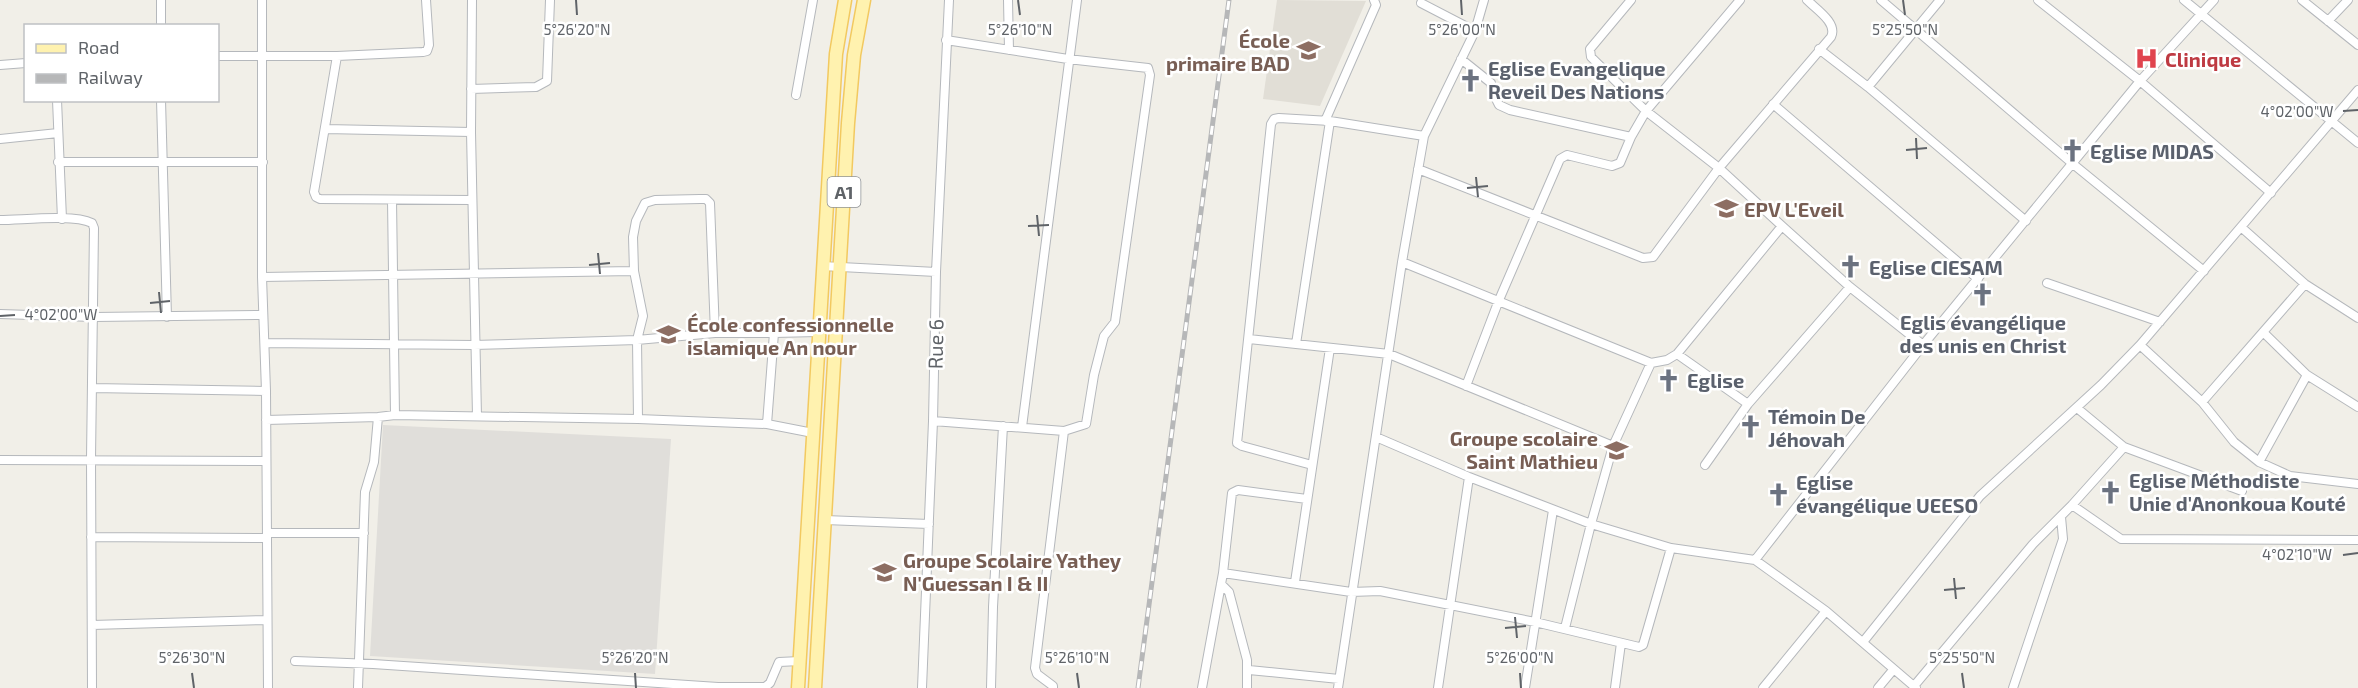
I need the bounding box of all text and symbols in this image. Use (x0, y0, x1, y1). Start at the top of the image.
text: 5°26'20"N (544, 20, 610, 38)
text: 5°26'10"N (988, 20, 1052, 38)
text: 5°26'00"N (1428, 20, 1496, 38)
text: 5°25'50"N (1872, 20, 1938, 38)
legend (24, 24, 219, 102)
place label: École primaire BAD (1166, 28, 1290, 75)
text: Road (78, 36, 119, 58)
school or university icon: École primaire BAD (1295, 38, 1321, 64)
hospital icon: Clinique (2134, 46, 2160, 72)
place label: Clinique (2165, 47, 2241, 71)
place label: Eglise Evangelique Reveil Des Nations (1488, 56, 1666, 103)
text: Railway (78, 66, 143, 88)
church icon: Eglise Evangelique Reveil Des Nations (1457, 67, 1483, 93)
text: 4°02'00"W (2261, 102, 2333, 120)
church icon: Eglise MIDAS (2059, 138, 2085, 164)
place label: Eglise MIDAS (2090, 139, 2214, 163)
road number: A1 (828, 177, 860, 207)
school or university icon: EPV L'Eveil (1713, 196, 1739, 222)
place label: EPV L'Eveil (1744, 197, 1844, 221)
church icon: Eglise CIESAM (1838, 254, 1864, 280)
place label: Eglise CIESAM (1869, 255, 2003, 279)
church icon: Eglis évangélique des unis en Christ (1970, 282, 1996, 308)
text: 4°02'00"W (25, 305, 97, 323)
place label: Eglis évangélique des unis en Christ (1900, 310, 2066, 357)
place label: École confessionnelle islamique An nour (687, 312, 894, 359)
street label: Rue 6 (923, 319, 947, 369)
school or university icon: École confessionnelle islamique An nour (656, 322, 682, 348)
church icon: Eglise (1656, 367, 1682, 393)
place label: Eglise (1687, 368, 1744, 392)
place label: Témoin De Jéhovah (1768, 404, 1866, 451)
church icon: Témoin De Jéhovah (1737, 414, 1763, 440)
place label: Groupe scolaire Saint Mathieu (1450, 426, 1598, 473)
school or university icon: Groupe scolaire Saint Mathieu (1603, 437, 1629, 463)
place label: Eglise Méthodiste Unie d'Anonkoua Kouté (2129, 468, 2346, 515)
place label: Eglise évangélique UEESO (1796, 470, 1978, 517)
church icon: Eglise Méthodiste Unie d'Anonkoua Kouté (2098, 479, 2124, 505)
church icon: Eglise évangélique UEESO (1765, 481, 1791, 507)
text: 4°02'10"W (2262, 545, 2332, 563)
place label: Groupe Scolaire Yathey N'Guessan I & II (903, 548, 1122, 595)
school or university icon: Groupe Scolaire Yathey N'Guessan I & II (872, 559, 898, 585)
text: 5°26'30"N (159, 648, 225, 666)
text: 5°26'20"N (602, 648, 668, 666)
text: 5°26'10"N (1045, 648, 1109, 666)
text: 5°26'00"N (1486, 648, 1554, 666)
text: 5°25'50"N (1929, 648, 1995, 666)

